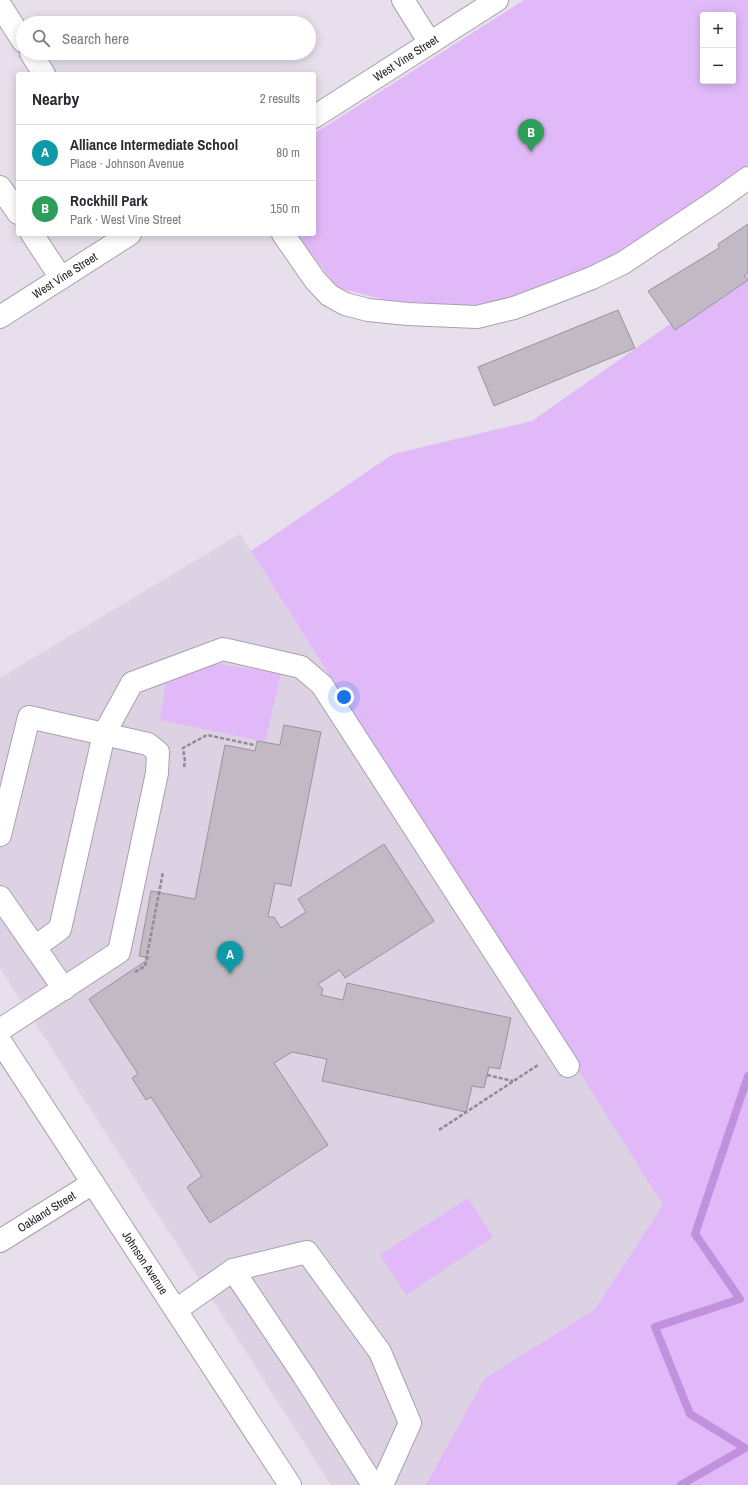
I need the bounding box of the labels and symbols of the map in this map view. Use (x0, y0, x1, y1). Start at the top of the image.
street label: West Vine Street (370, 31, 442, 85)
pin: B (518, 119, 544, 152)
street label: West Vine Street (29, 249, 101, 302)
your location (334, 687, 354, 707)
pin: A (217, 941, 243, 974)
street label: Oakland Street (15, 1188, 79, 1236)
street label: Johnson Avenue (118, 1228, 171, 1298)

